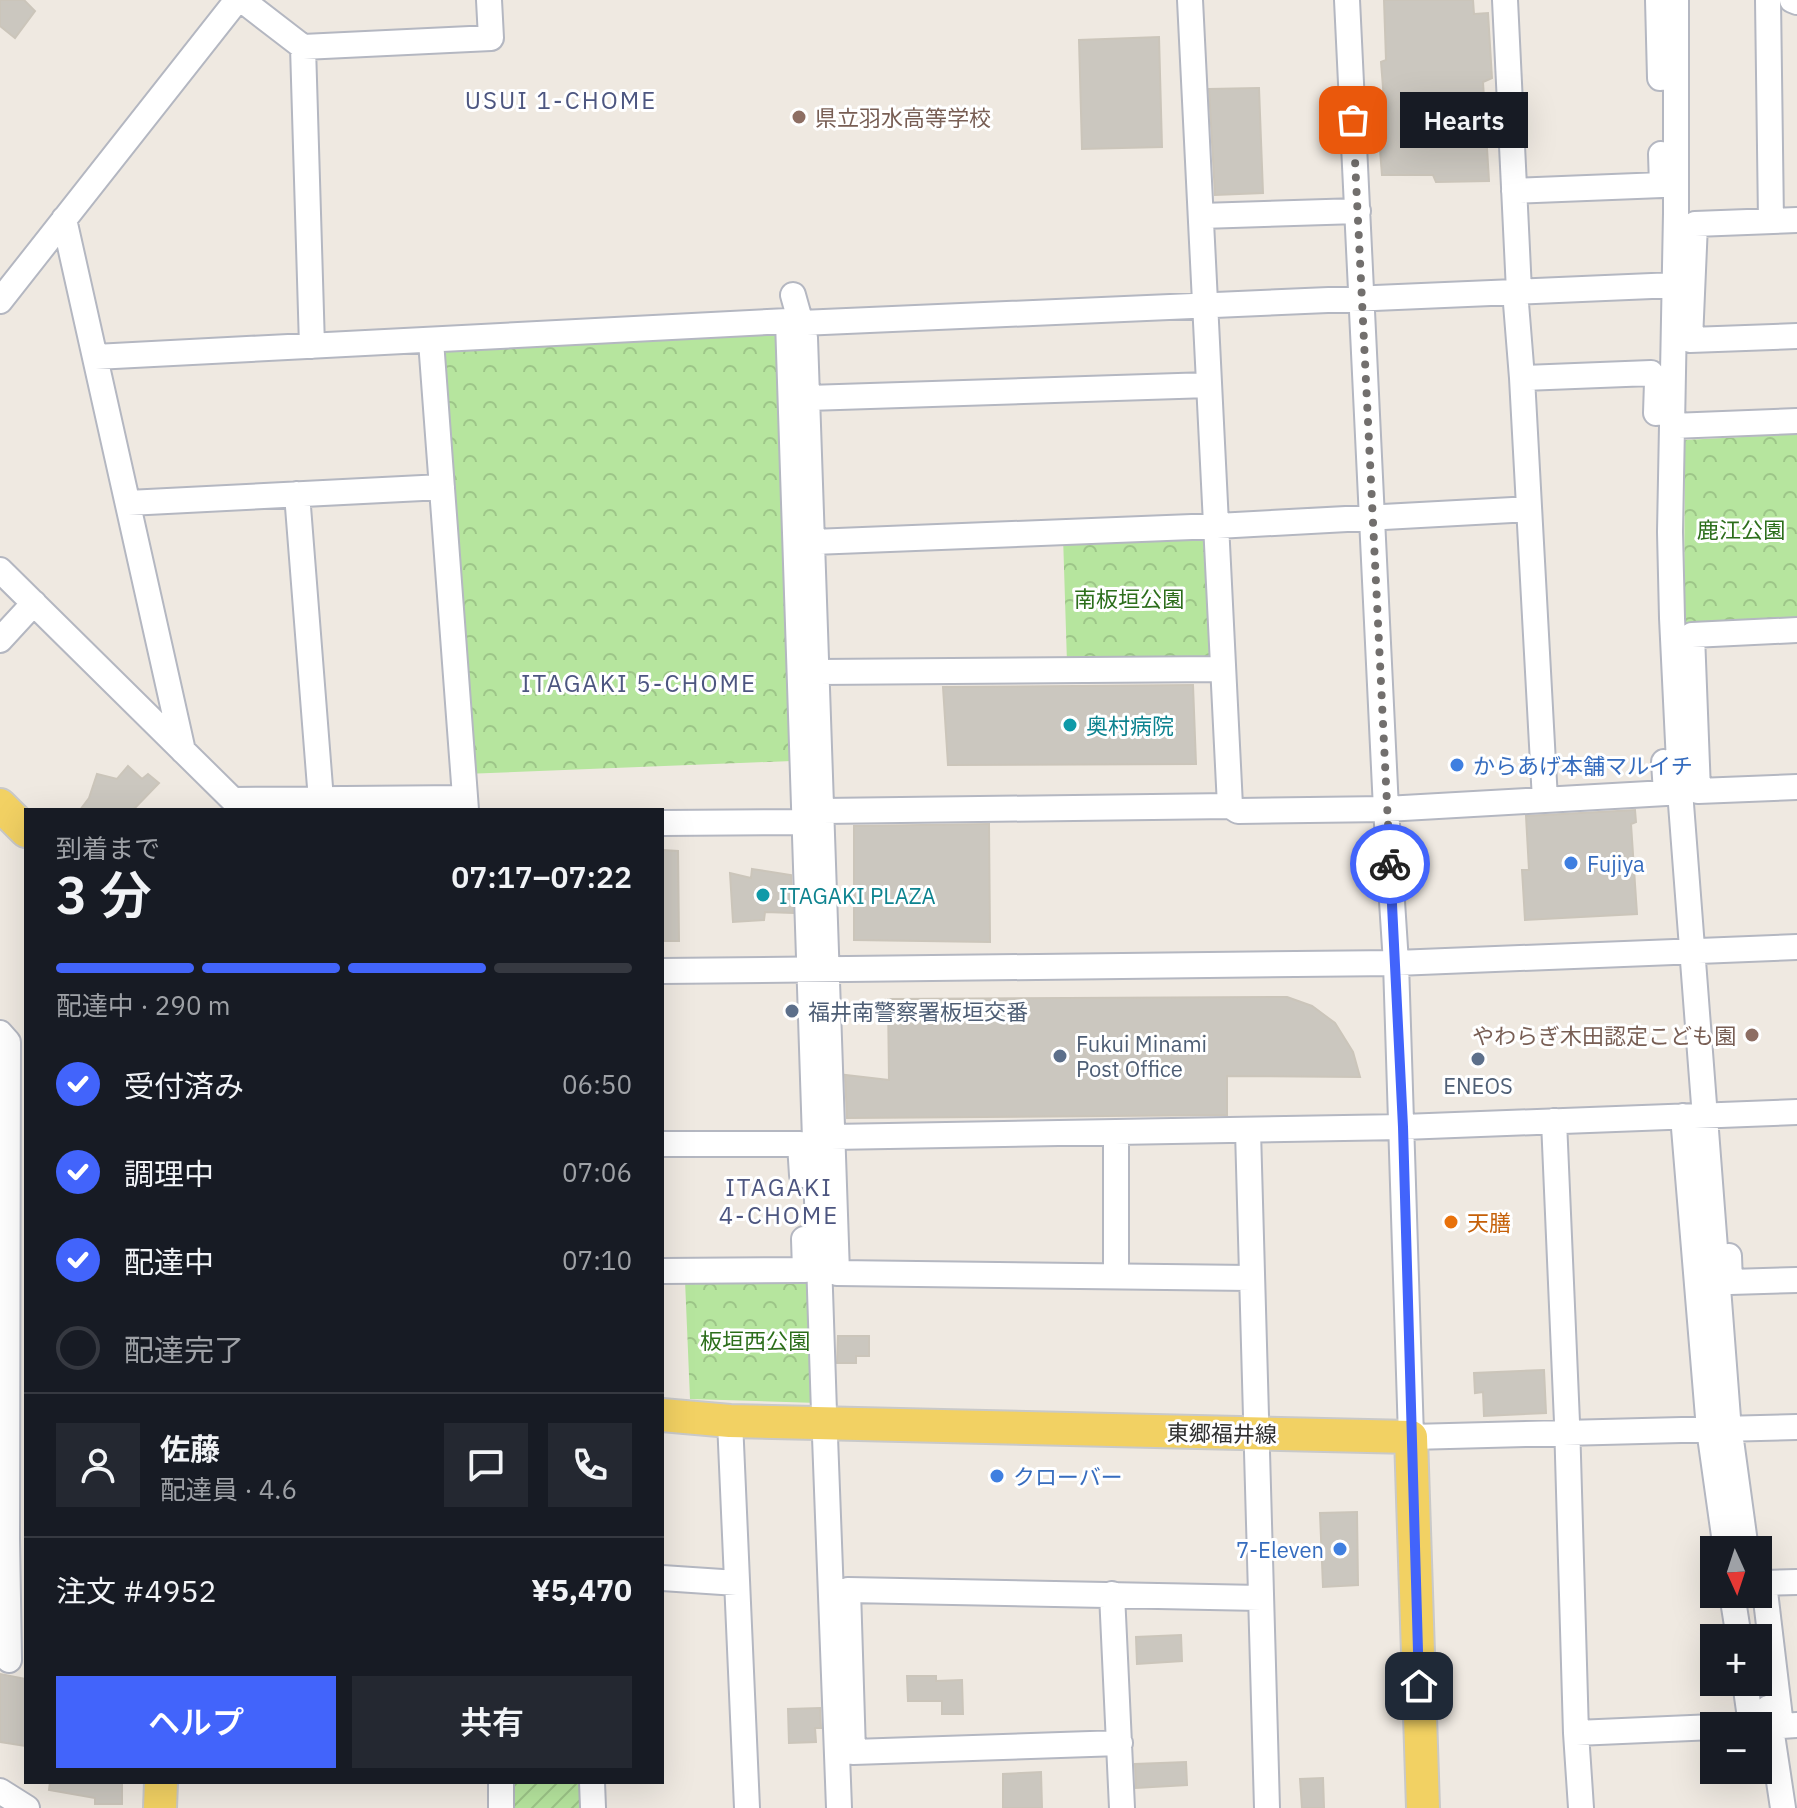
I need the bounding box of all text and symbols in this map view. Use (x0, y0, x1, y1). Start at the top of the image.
district label: USUI 1-CHOME (465, 84, 657, 116)
pin (1319, 86, 1387, 154)
callout: Hearts (1401, 92, 1529, 148)
icon: bag (1331, 98, 1375, 142)
place label: 県立羽水高等学校 (815, 103, 991, 132)
text: Hearts (1424, 103, 1504, 137)
marker: 県立羽水高等学校 (790, 108, 808, 126)
park label: 鹿江公園 (1697, 515, 1785, 544)
park label: 南板垣公園 (1074, 584, 1184, 613)
district label: ITAGAKI 5-CHOME (521, 667, 757, 699)
place label: 奥村病院 (1086, 711, 1174, 740)
marker: 奥村病院 (1061, 716, 1079, 734)
place label: からあげ本舗マルイチ (1473, 751, 1693, 780)
marker: からあげ本舗マルイチ (1448, 756, 1466, 774)
courier (1350, 824, 1430, 904)
text: 到着まで (56, 831, 160, 865)
icon: bike (1368, 842, 1412, 886)
place label: Fujiya (1587, 849, 1645, 878)
marker: Fujiya (1562, 854, 1580, 872)
text: 07:17–07:22 (451, 857, 632, 896)
text: 3 分 (56, 861, 151, 928)
place label: ITAGAKI PLAZA (779, 881, 936, 910)
marker: ITAGAKI PLAZA (754, 886, 772, 904)
text: 配達中 · 290 m (56, 988, 230, 1022)
place label: 福井南警察署板垣交番 (808, 997, 1028, 1026)
marker: 福井南警察署板垣交番 (783, 1002, 801, 1020)
place label: やわらぎ木田認定こども園 (1472, 1021, 1736, 1050)
marker: やわらぎ木田認定こども園 (1743, 1026, 1761, 1044)
place label: Fukui Minami Post Office (1076, 1029, 1207, 1083)
marker: Fukui Minami Post Office (1051, 1047, 1069, 1065)
marker: ENEOS (1469, 1050, 1487, 1068)
icon: check (56, 1062, 100, 1106)
text: 受付済み (124, 1066, 244, 1105)
text: 06:50 (562, 1067, 632, 1101)
place label: ENEOS (1443, 1071, 1513, 1100)
icon: check (56, 1150, 100, 1194)
text: 調理中 (124, 1154, 214, 1193)
text: 07:06 (562, 1155, 632, 1189)
district label: ITAGAKI 4-CHOME (719, 1171, 839, 1231)
place label: 天膳 (1467, 1208, 1511, 1237)
marker: 天膳 (1442, 1213, 1460, 1231)
icon: check (56, 1238, 100, 1282)
text: 配達中 (124, 1242, 214, 1281)
text: 07:10 (562, 1243, 632, 1277)
park label: 板垣西公園 (700, 1326, 810, 1355)
text: 配達完了 (124, 1330, 244, 1369)
street label: 東郷福井線 (1167, 1418, 1277, 1448)
button: person (56, 1423, 140, 1507)
button: chat (444, 1423, 528, 1507)
button: phone (548, 1423, 632, 1507)
text: 佐藤 (160, 1429, 220, 1468)
place label: クローバー (1013, 1462, 1123, 1491)
marker: クローバー (988, 1467, 1006, 1485)
text: 配達員 · 4.6 (160, 1472, 297, 1506)
place label: 7-Eleven (1236, 1535, 1324, 1564)
north arrow (1700, 1536, 1772, 1608)
map controls (1700, 1536, 1772, 1784)
marker: 7-Eleven (1331, 1540, 1349, 1558)
text: ¥5,470 (531, 1570, 632, 1609)
text: 注文 #4952 (56, 1571, 216, 1610)
button: + (1700, 1624, 1772, 1696)
pin (1385, 1652, 1453, 1720)
icon: home (1397, 1664, 1441, 1708)
button: ヘルプ (56, 1676, 336, 1768)
button: 共有 (352, 1676, 632, 1768)
button: − (1700, 1712, 1772, 1784)

